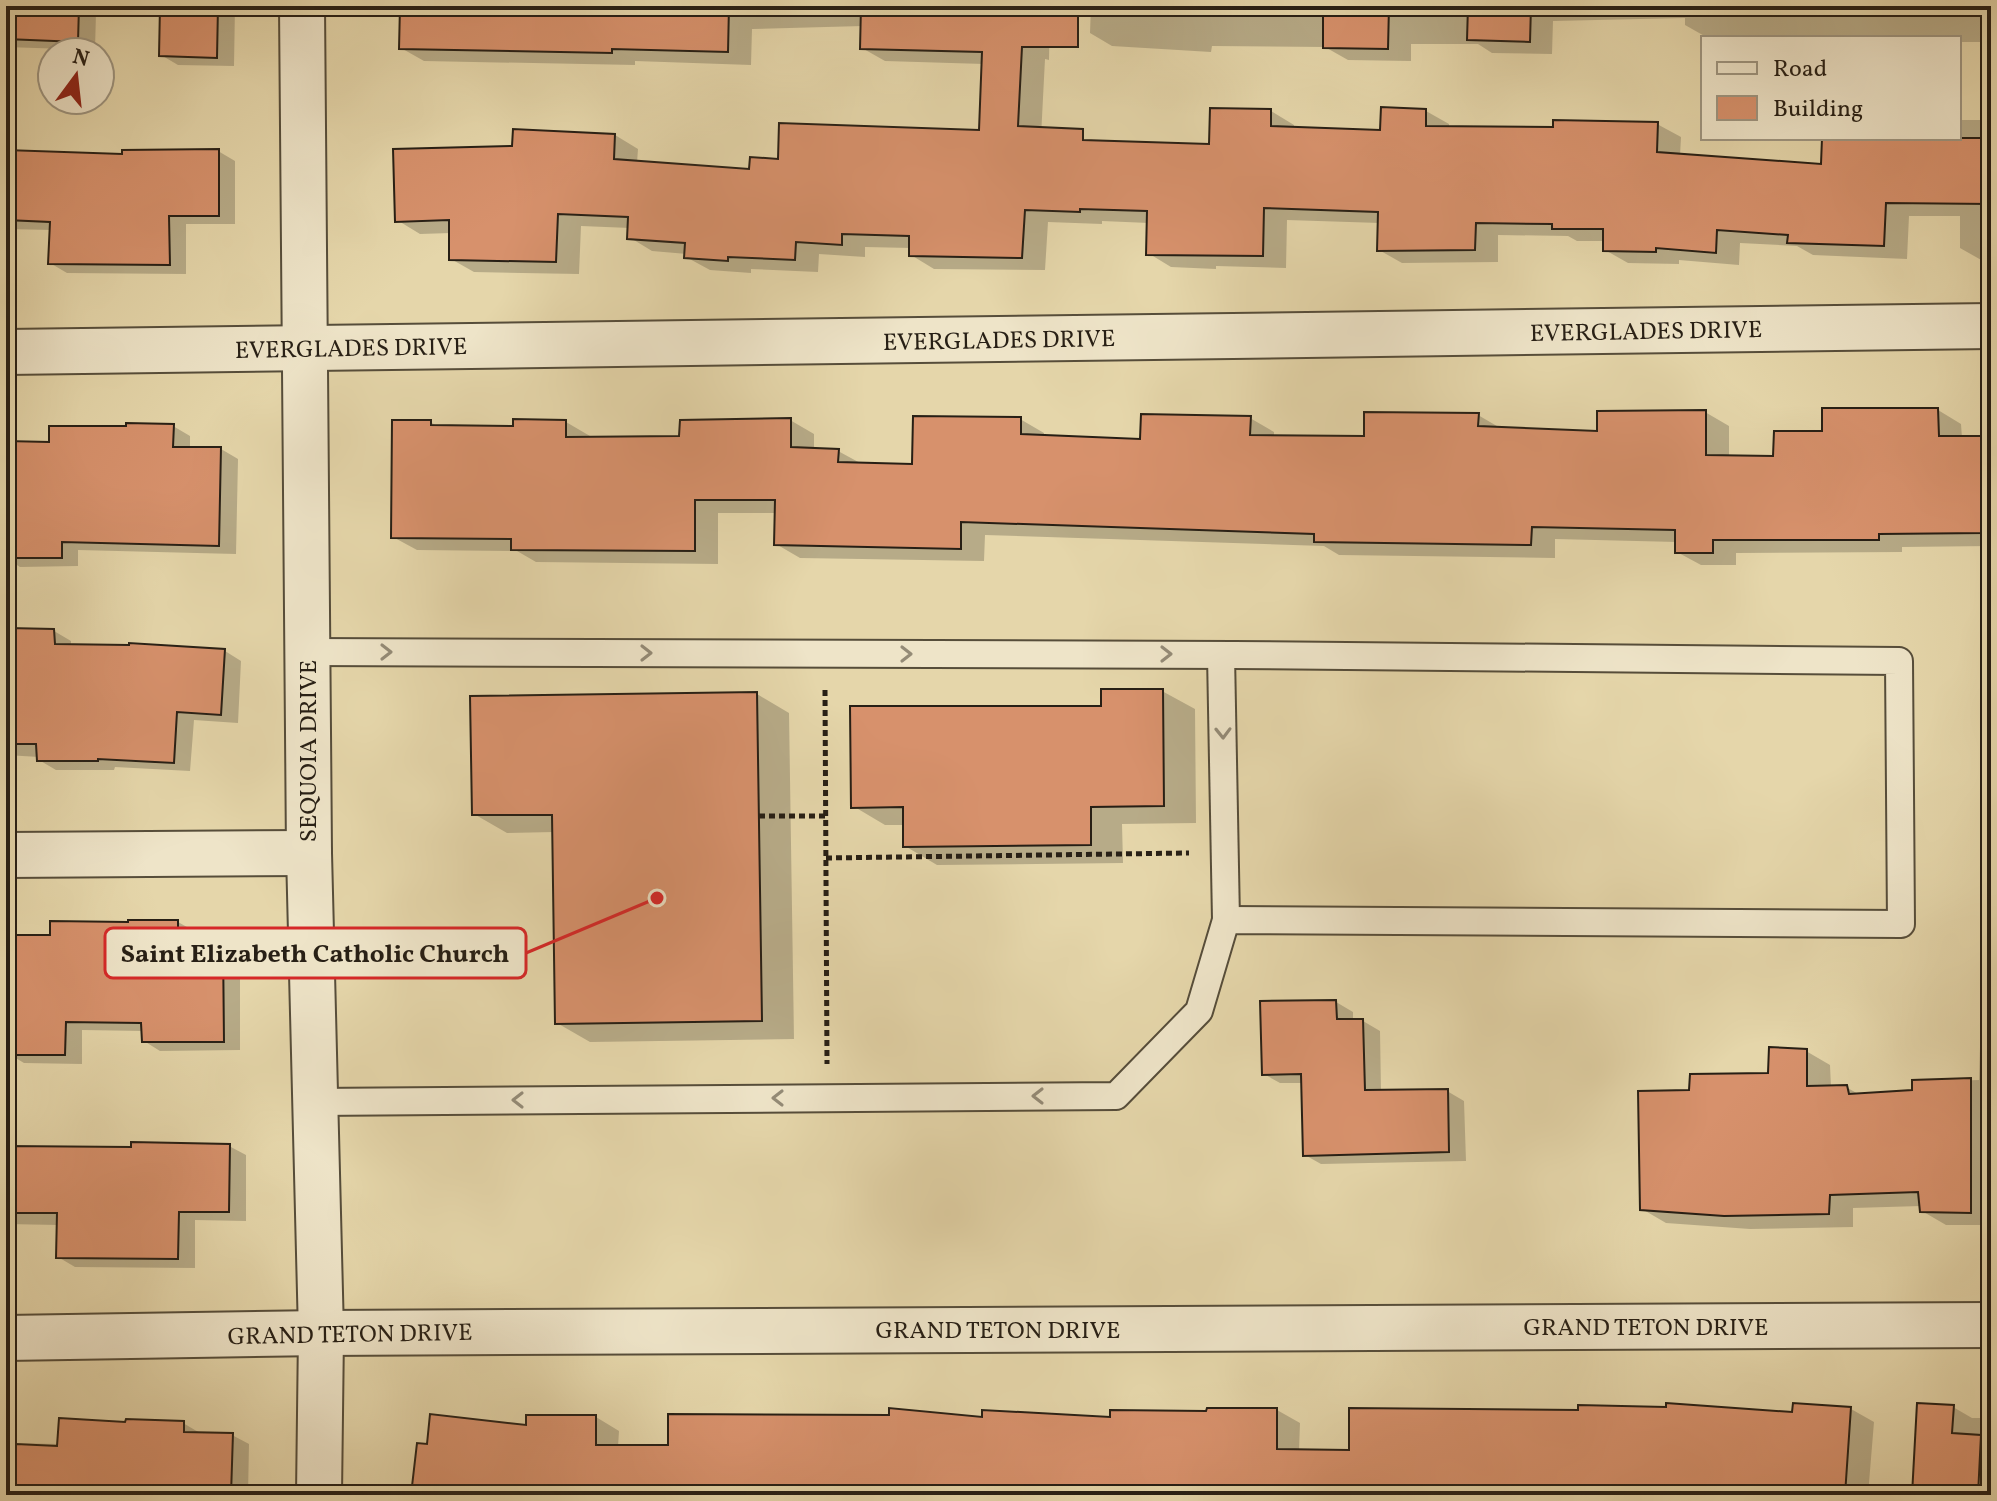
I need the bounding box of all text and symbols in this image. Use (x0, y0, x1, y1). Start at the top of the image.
north arrow (36, 36, 116, 116)
legend (1701, 36, 1961, 140)
text: N (69, 42, 92, 76)
text: Road (1773, 53, 1827, 87)
text: Building (1773, 93, 1863, 127)
street label: EVERGLADES DRIVE (1530, 314, 1763, 352)
street label: EVERGLADES DRIVE (883, 323, 1116, 361)
street label: EVERGLADES DRIVE (235, 331, 468, 369)
one-way arrow (380, 643, 393, 661)
one-way arrow (640, 644, 653, 662)
one-way arrow (900, 645, 913, 663)
one-way arrow (1160, 645, 1173, 663)
street label: SEQUOIA DRIVE (293, 660, 327, 842)
one-way arrow (1214, 727, 1231, 739)
callout: Saint Elizabeth Catholic Church (105, 928, 526, 978)
text: Saint Elizabeth Catholic Church (120, 937, 510, 973)
one-way arrow (1031, 1087, 1044, 1105)
one-way arrow (771, 1089, 784, 1107)
one-way arrow (511, 1091, 524, 1109)
street label: GRAND TETON DRIVE (1524, 1312, 1768, 1346)
street label: GRAND TETON DRIVE (876, 1315, 1120, 1349)
street label: GRAND TETON DRIVE (227, 1317, 473, 1355)

